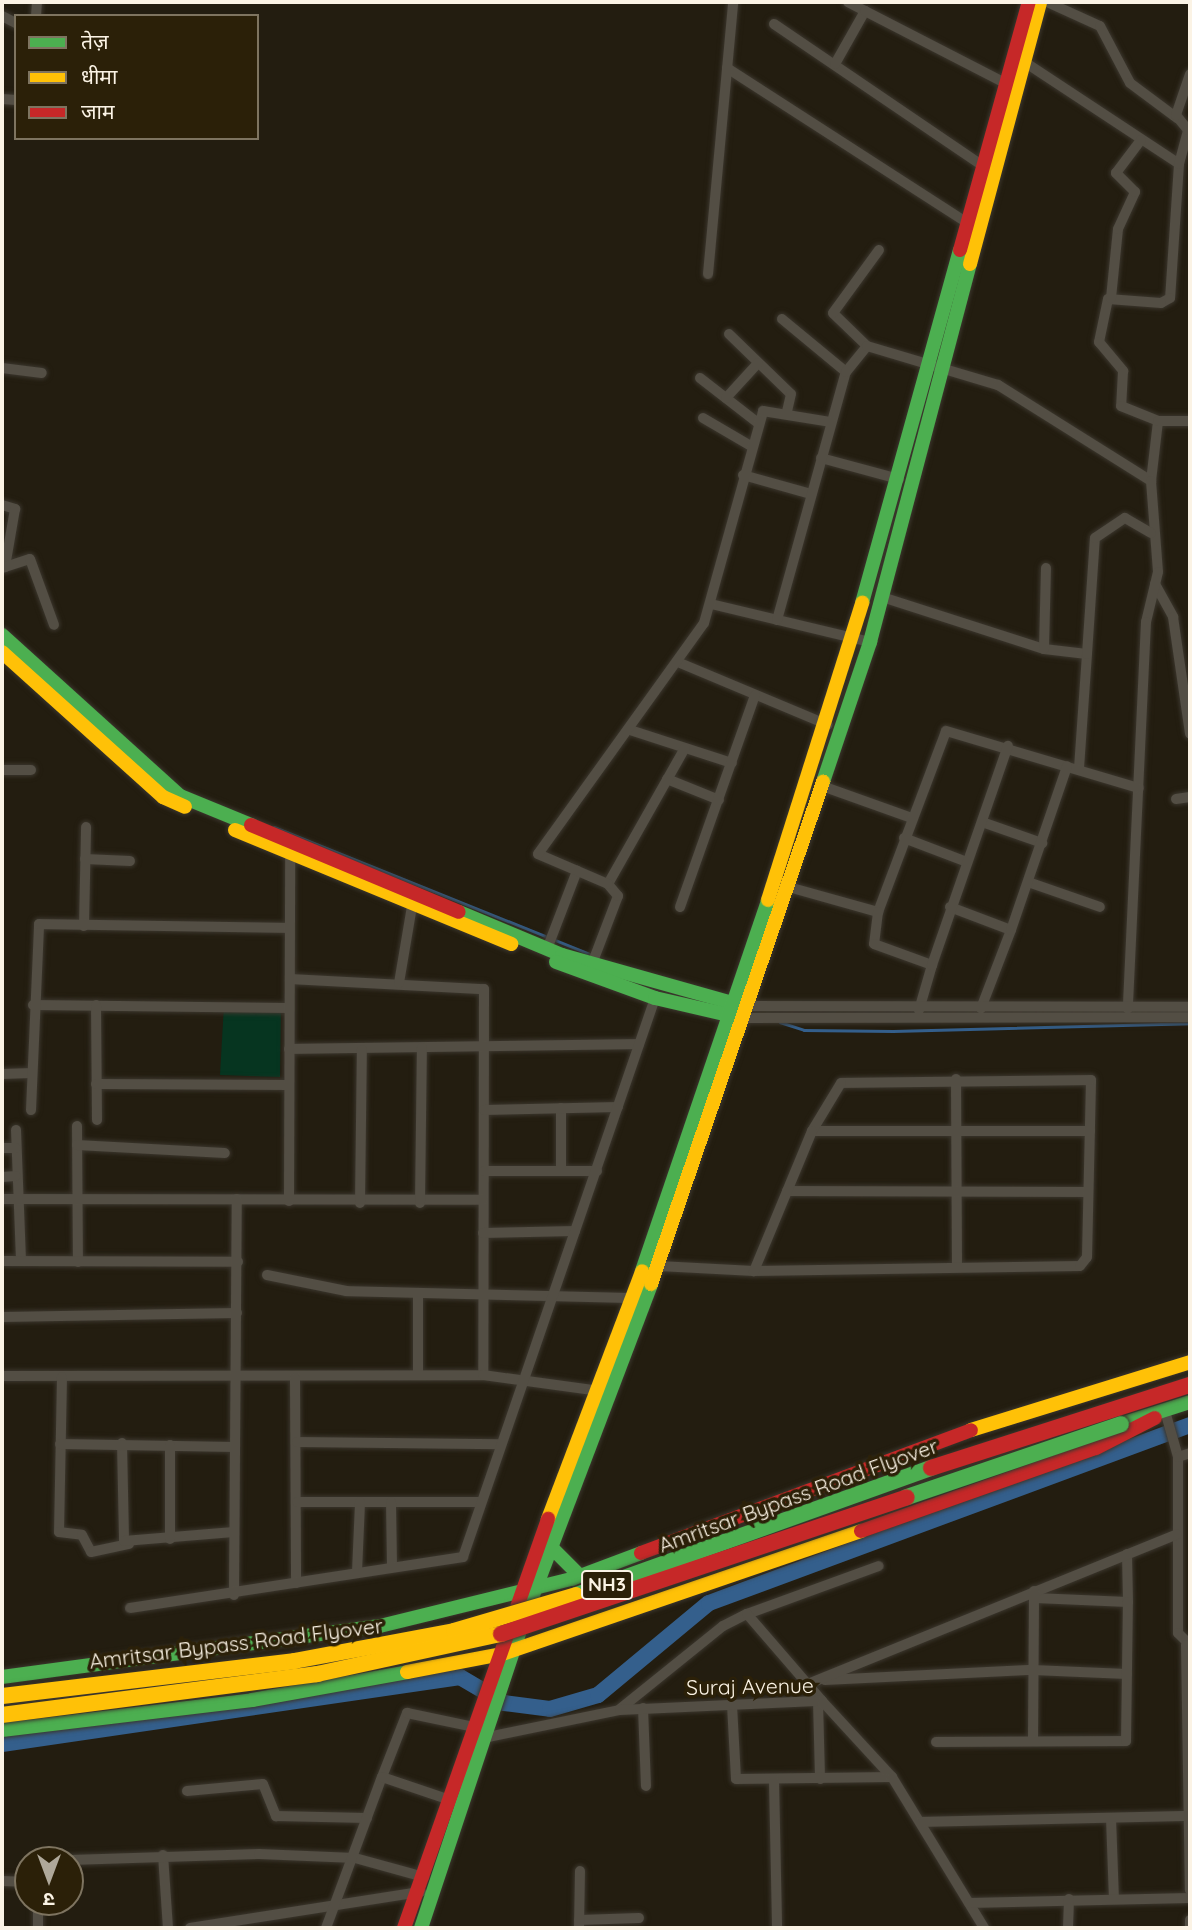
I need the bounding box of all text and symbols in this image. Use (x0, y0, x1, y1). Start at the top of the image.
legend (14, 14, 259, 140)
text: तेज़ (81, 28, 109, 54)
text: धीमा (81, 63, 117, 89)
text: जाम (81, 98, 115, 124)
street label: Amritsar Bypass Road Flyover (655, 1433, 941, 1557)
road number: NH3 (581, 1569, 633, 1600)
street label: Amritsar Bypass Road Flyover (88, 1612, 384, 1674)
street label: Suraj Avenue (686, 1672, 814, 1700)
north arrow (14, 1846, 84, 1916)
text: उ (43, 1888, 55, 1912)

